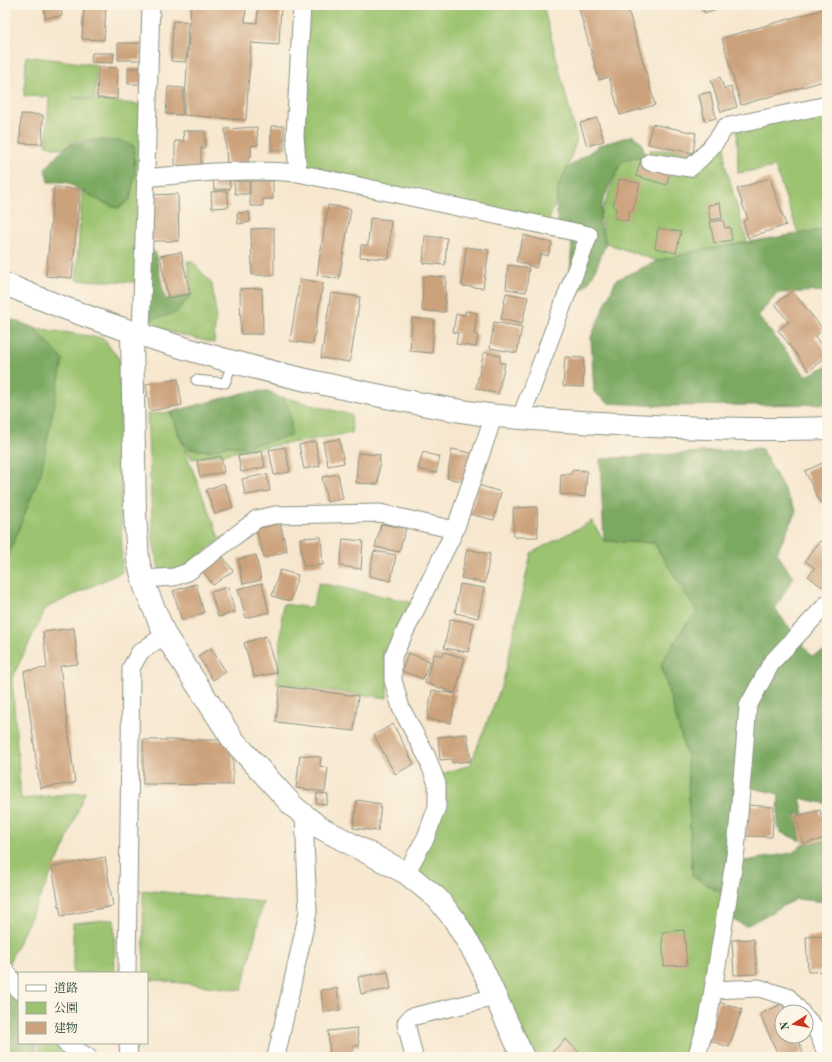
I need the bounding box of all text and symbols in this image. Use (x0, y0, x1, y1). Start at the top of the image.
legend (18, 972, 148, 1044)
text: 道路 (54, 981, 78, 995)
text: 公園 (54, 1002, 78, 1015)
north arrow (774, 1004, 814, 1044)
text: N (779, 1020, 792, 1031)
text: 建物 (54, 1021, 78, 1035)

